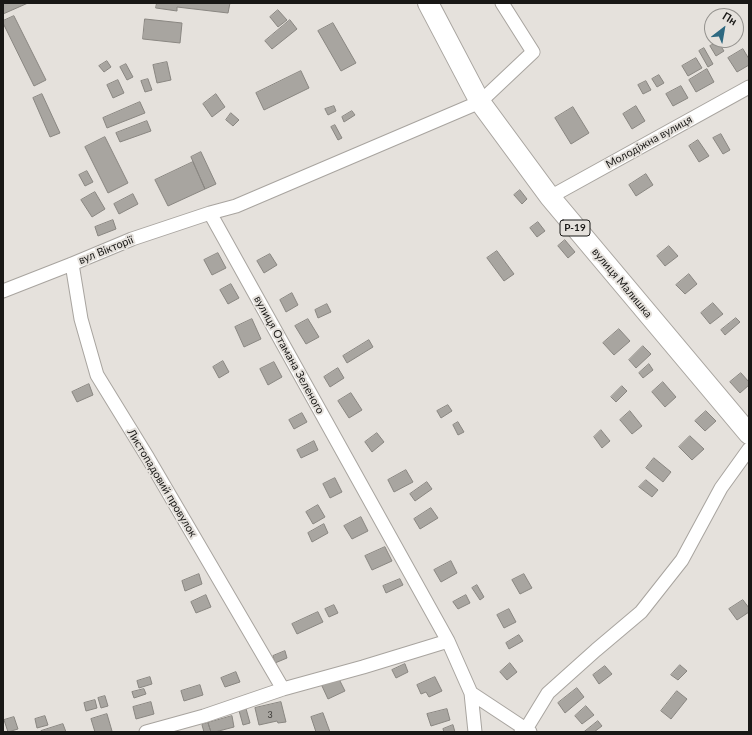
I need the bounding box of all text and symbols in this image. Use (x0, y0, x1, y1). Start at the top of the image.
north arrow (704, 8, 744, 48)
text: Пн (720, 9, 739, 27)
street label: Молодіжна вулиця (604, 113, 694, 171)
road number: Р-19 (560, 220, 590, 236)
street label: вул Вікторії (77, 233, 135, 267)
street label: вулиця Малишка (589, 246, 655, 320)
street label: вулиця Отамана Зеленого (251, 294, 327, 416)
street label: Листопадовий провулок (124, 426, 200, 540)
house number: 3 (267, 710, 273, 720)

